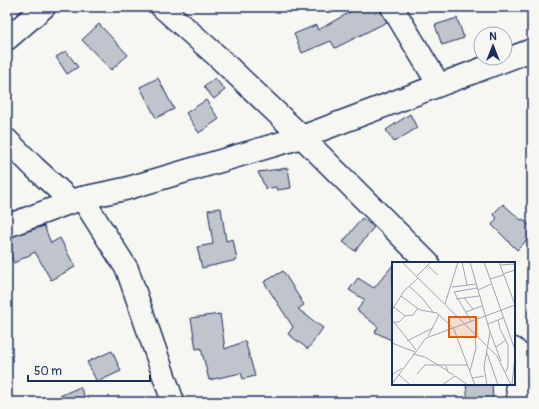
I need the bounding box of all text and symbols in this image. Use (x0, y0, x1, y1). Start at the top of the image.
north arrow (473, 26, 513, 66)
text: N (489, 30, 497, 43)
inset map (392, 262, 515, 385)
scale bar (28, 357, 150, 383)
text: 50 m (34, 364, 62, 379)

